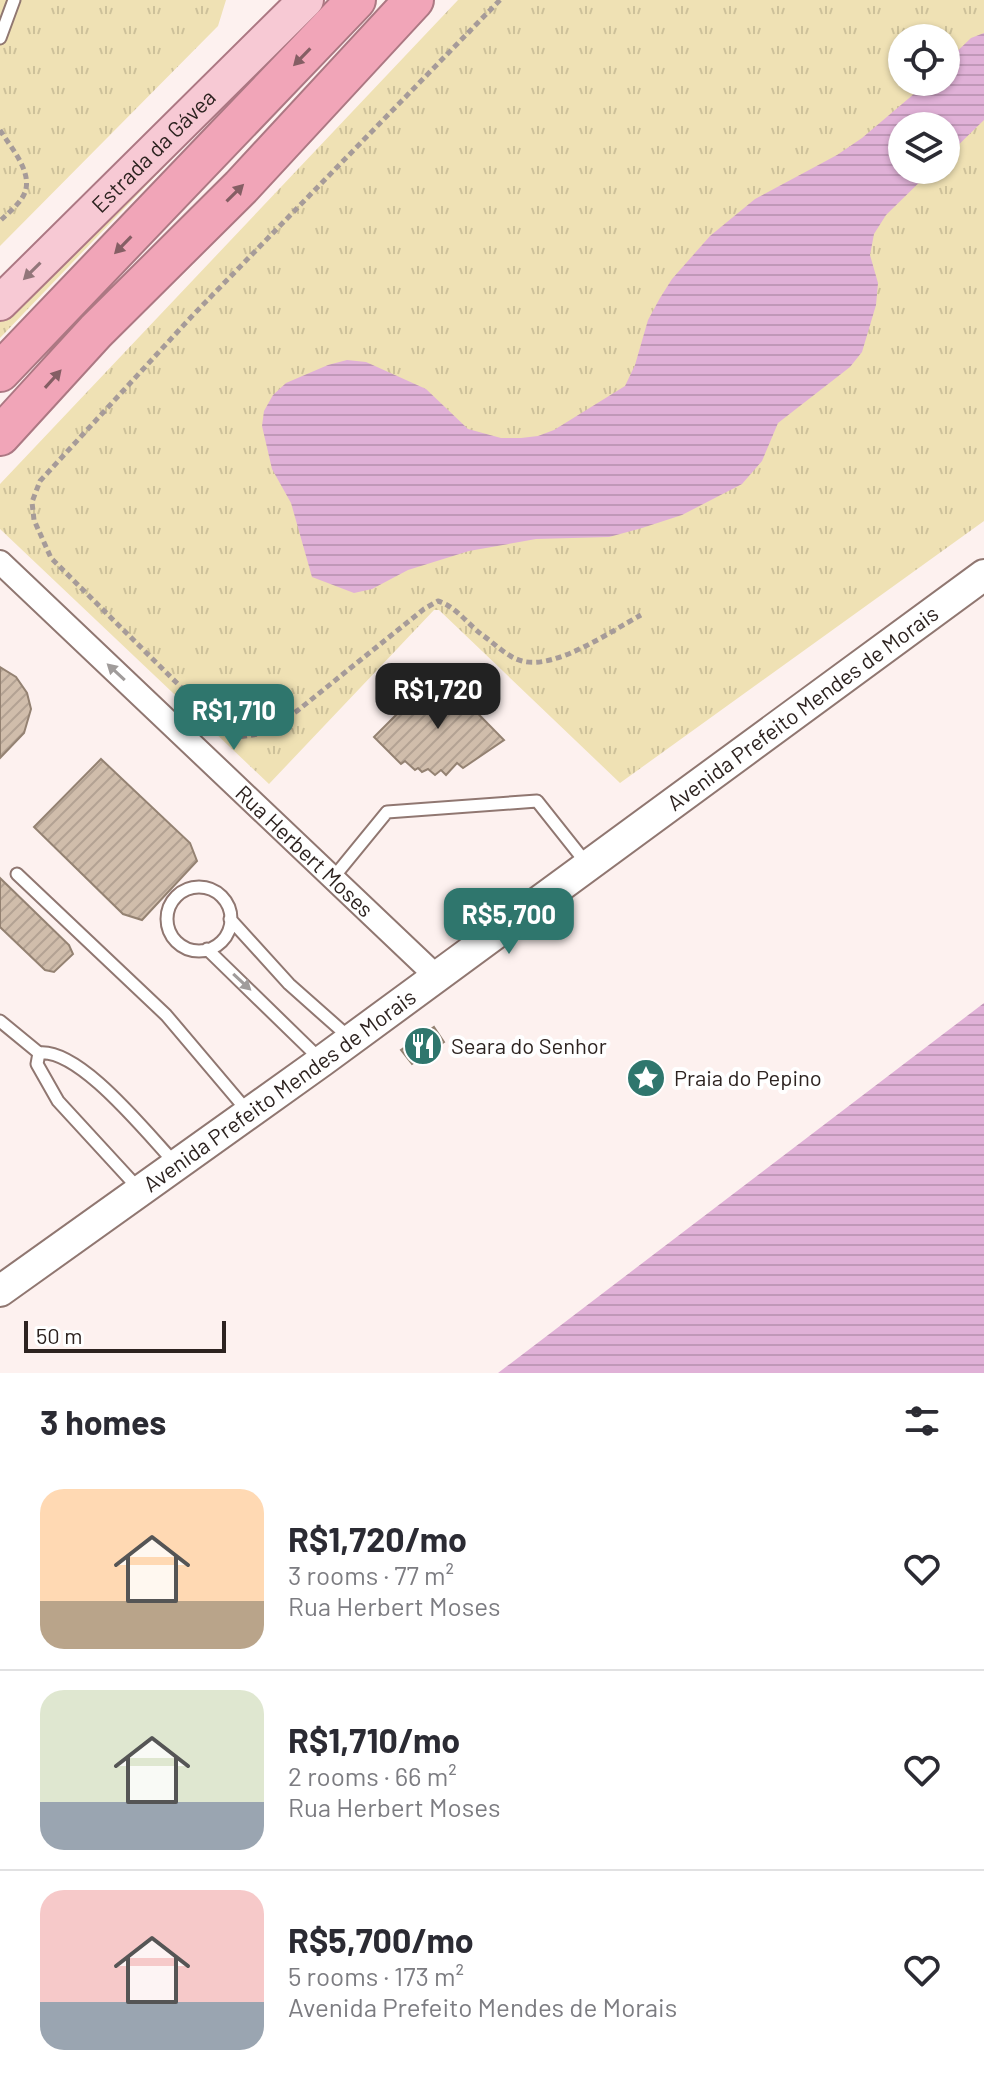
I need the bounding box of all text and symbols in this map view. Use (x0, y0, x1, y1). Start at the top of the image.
map controls (888, 24, 960, 184)
button: locate (888, 24, 960, 96)
one-way arrow (294, 47, 312, 66)
street label: Estrada da Gávea (85, 83, 220, 217)
button: layers (888, 112, 960, 184)
one-way arrow (225, 184, 244, 203)
one-way arrow (114, 235, 133, 254)
one-way arrow (23, 262, 42, 280)
one-way arrow (43, 369, 61, 388)
street label: Avenida Prefeito Mendes de Morais (662, 599, 943, 815)
one-way arrow (106, 663, 125, 681)
pin: R$1,720 (364, 663, 512, 731)
text: R$1,720 (393, 673, 483, 704)
pin: R$1,710 (160, 684, 308, 752)
text: R$1,710 (192, 694, 276, 725)
street label: Rua Herbert Moses (231, 779, 379, 922)
pin: R$5,700 (435, 888, 583, 956)
text: R$5,700 (462, 898, 556, 929)
one-way arrow (232, 972, 251, 990)
street label: Avenida Prefeito Mendes de Morais (138, 983, 420, 1197)
restaurant icon: Seara do Senhor (402, 1025, 444, 1067)
place label: Seara do Senhor (451, 1032, 607, 1058)
place icon: Praia do Pepino (625, 1057, 667, 1099)
place label: Praia do Pepino (674, 1064, 822, 1090)
scale bar (24, 1317, 226, 1353)
text: 50 m (36, 1322, 82, 1348)
icon: filters (900, 1399, 944, 1443)
text: 3 homes (40, 1401, 166, 1442)
text: R$1,720/mo (288, 1518, 467, 1559)
icon: home (104, 1521, 200, 1617)
icon: heart (900, 1547, 944, 1591)
text: 3 rooms · 77 m² (288, 1559, 454, 1590)
text: Rua Herbert Moses (288, 1590, 500, 1621)
text: R$1,710/mo (288, 1719, 460, 1760)
icon: home (104, 1722, 200, 1818)
icon: heart (900, 1748, 944, 1792)
text: 2 rooms · 66 m² (288, 1760, 457, 1791)
text: Rua Herbert Moses (288, 1791, 500, 1822)
text: R$5,700/mo (288, 1919, 474, 1960)
icon: home (104, 1922, 200, 2018)
icon: heart (900, 1948, 944, 1992)
text: 5 rooms · 173 m² (288, 1960, 464, 1991)
text: Avenida Prefeito Mendes de Morais (288, 1991, 677, 2022)

